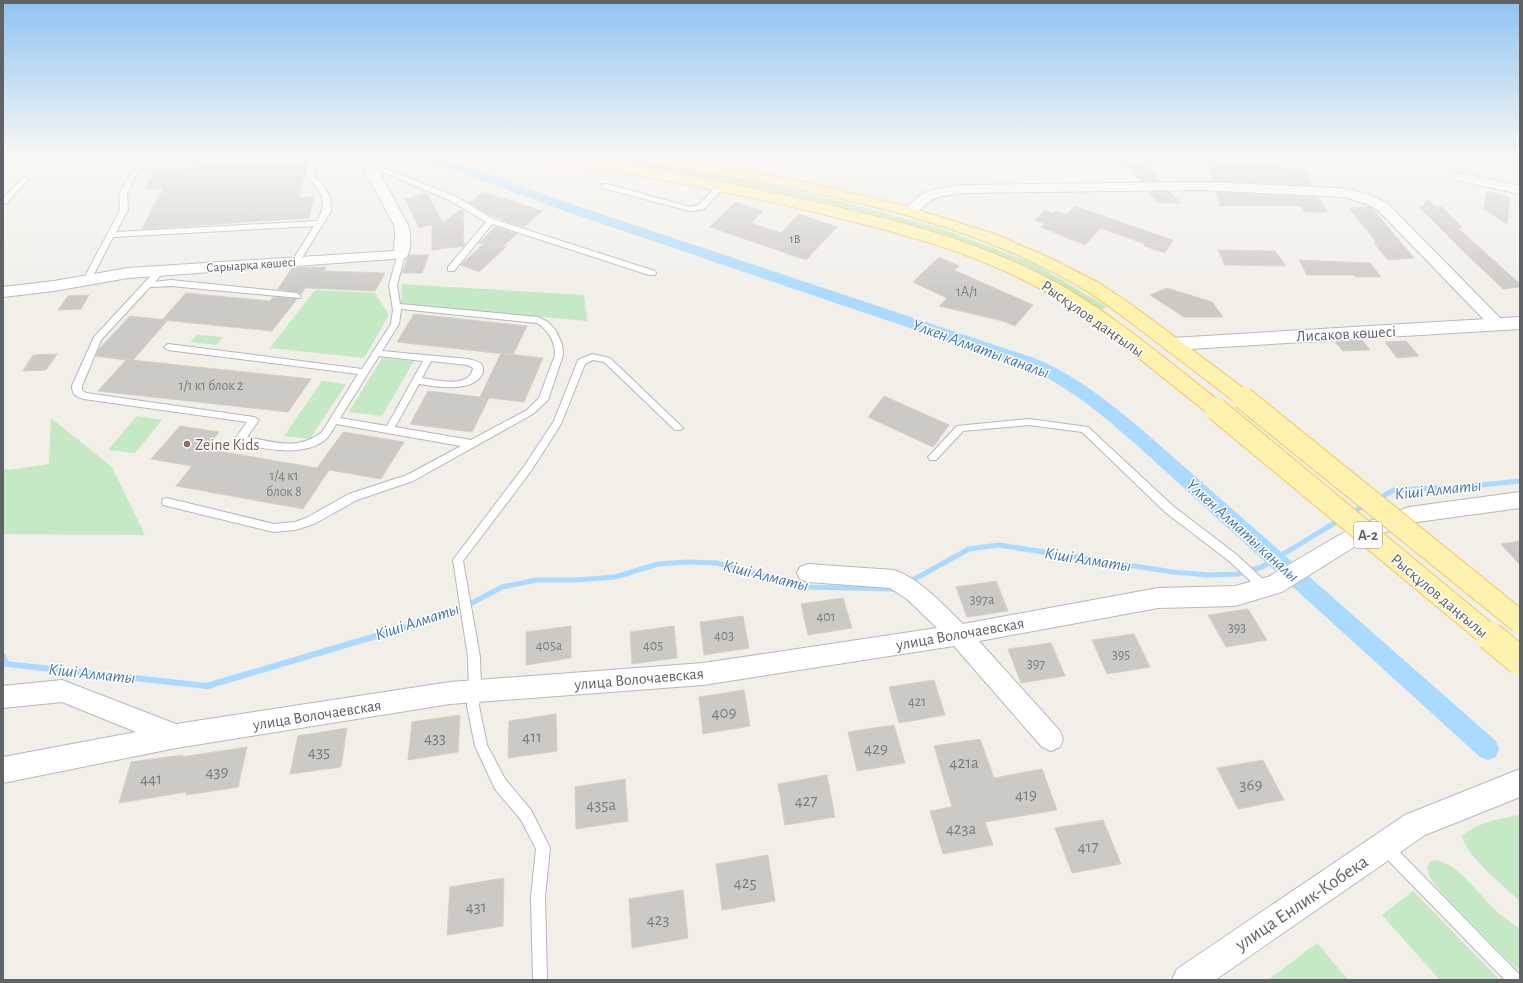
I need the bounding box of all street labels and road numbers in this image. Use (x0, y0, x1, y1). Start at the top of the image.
street label: Сарыарқа көшесі (206, 256, 296, 275)
street label: Рысқұлов даңғылы (1038, 277, 1147, 360)
street label: Лисаков көшесі (1296, 323, 1396, 345)
road number: A-2 (1354, 522, 1382, 548)
street label: Рысқұлов даңғылы (1388, 551, 1491, 641)
street label: улица Волочаевская (894, 615, 1026, 654)
street label: улица Волочаевская (573, 665, 705, 694)
street label: улица Волочаевская (251, 697, 383, 734)
street label: улица Енлик-Кобека (1231, 852, 1372, 955)

